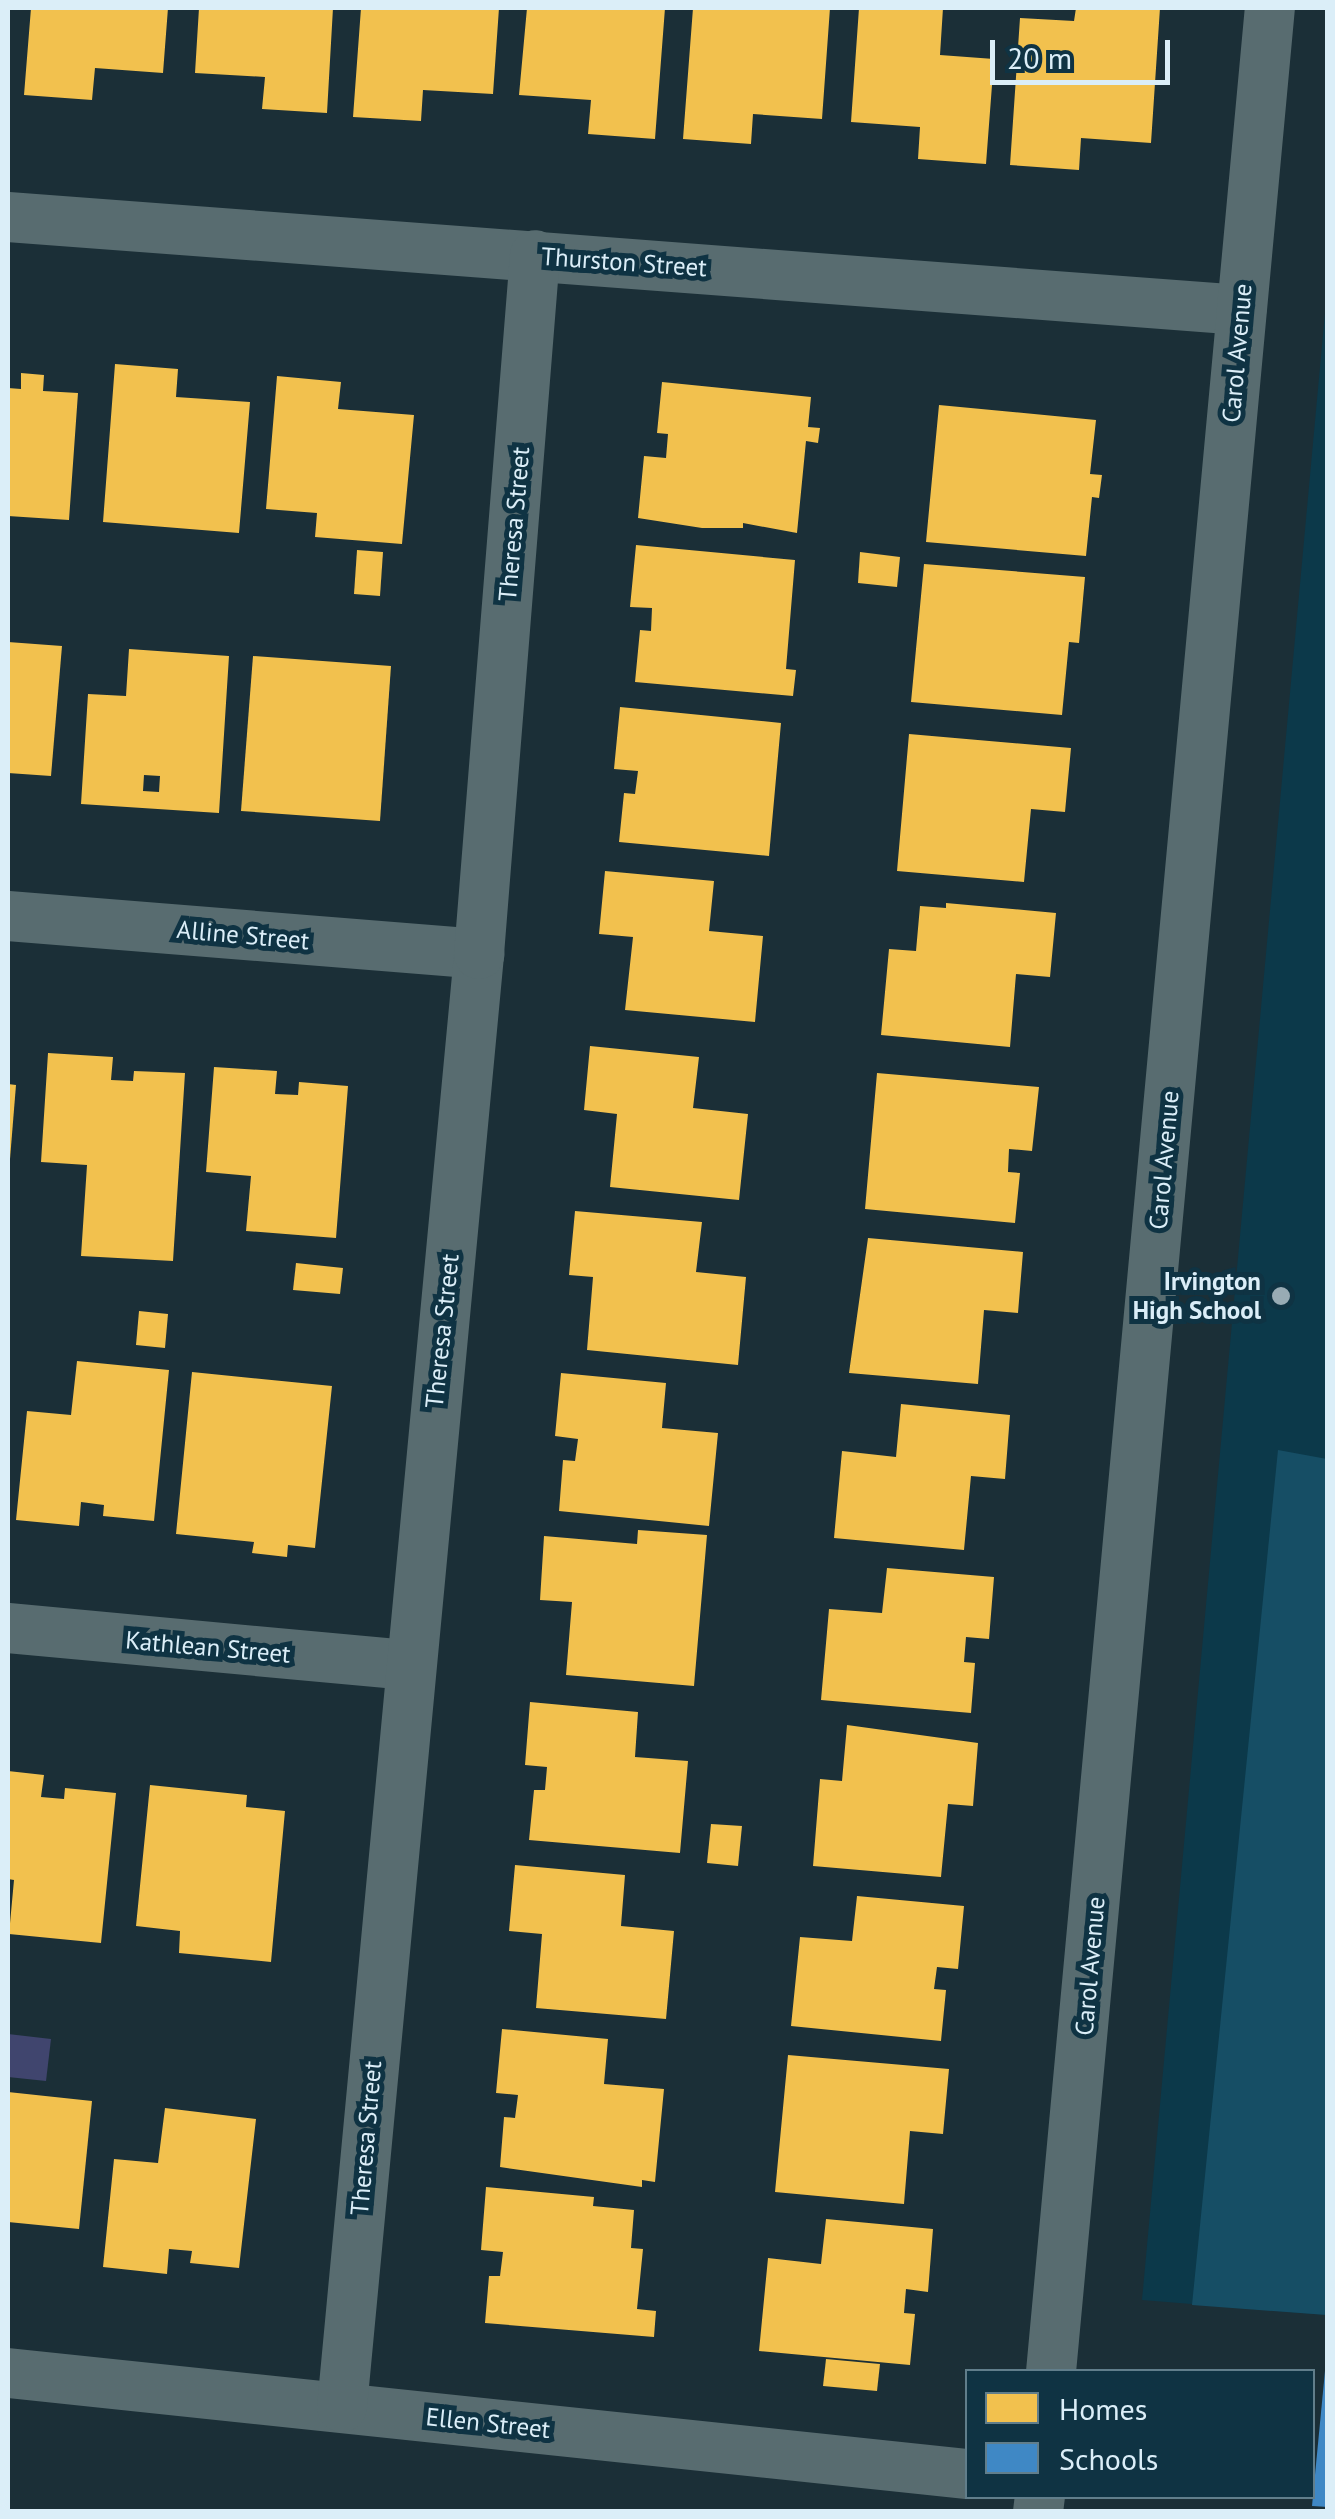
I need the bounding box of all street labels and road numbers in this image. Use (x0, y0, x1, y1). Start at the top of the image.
street label: Thurston Street (540, 241, 708, 283)
street label: Carol Avenue (1216, 282, 1258, 424)
street label: Theresa Street (492, 446, 536, 602)
street label: Alline Street (176, 914, 310, 956)
street label: Carol Avenue (1143, 1089, 1185, 1231)
street label: Theresa Street (419, 1252, 465, 1410)
street label: Kathlean Street (124, 1625, 292, 1669)
street label: Carol Avenue (1069, 1895, 1111, 2037)
street label: Theresa Street (344, 2060, 388, 2216)
street label: Ellen Street (424, 2402, 552, 2444)

